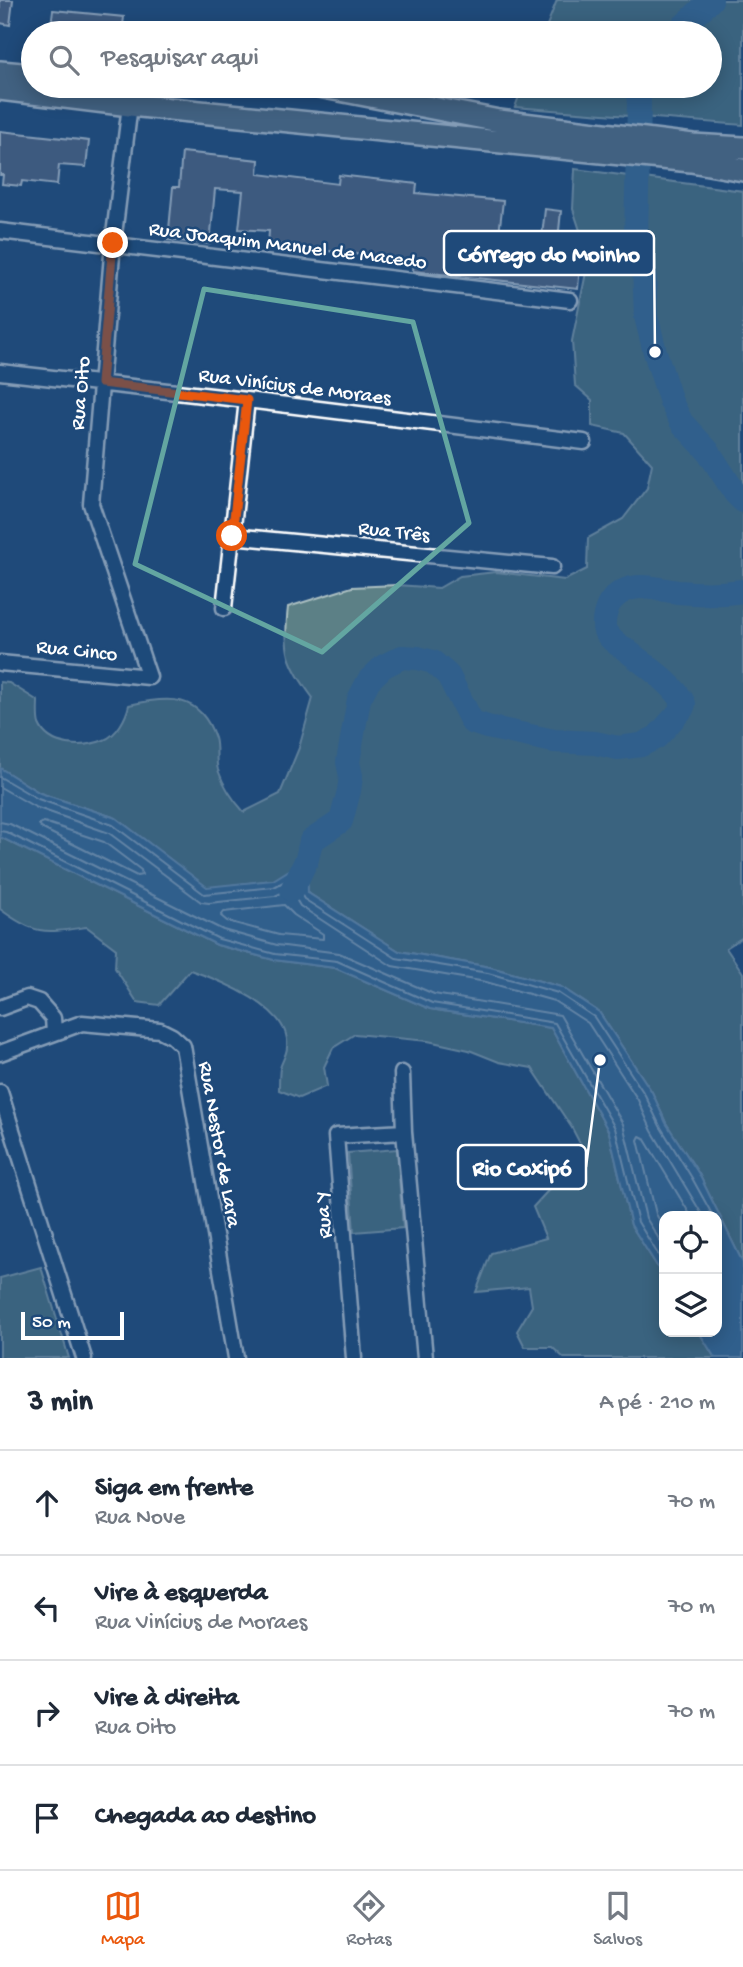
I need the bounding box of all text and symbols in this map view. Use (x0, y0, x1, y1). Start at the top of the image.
search box (21, 21, 722, 98)
icon: search (45, 41, 83, 79)
text: Pesquisar aqui (101, 44, 259, 75)
street label: Rua Joaquim Manuel de Macedo (147, 218, 428, 277)
route end (97, 227, 128, 258)
callout: Córrego do Moinho (444, 231, 654, 275)
text: Córrego do Moinho (458, 243, 640, 270)
street label: Rua Oito (67, 355, 98, 431)
street label: Rua Vinícius de Moraes (197, 364, 394, 413)
street label: Rua Três (357, 517, 432, 550)
route start (216, 520, 247, 551)
street label: Rua Cinco (35, 636, 119, 669)
street label: Rua Nestor de Lara (191, 1060, 245, 1231)
callout: Rio Coxipó (458, 1145, 586, 1189)
text: Rio Coxipó (471, 1157, 572, 1184)
street label: Rua Y (311, 1190, 340, 1239)
map controls (659, 1211, 722, 1337)
button: locate (659, 1211, 722, 1274)
button: layers (659, 1274, 722, 1337)
scale bar (21, 1309, 124, 1341)
text: 50 m (32, 1312, 71, 1335)
text: 3 min (28, 1386, 93, 1421)
text: A pé · 210 m (599, 1390, 715, 1417)
text: Siga em frente (95, 1474, 253, 1505)
icon: ahead (28, 1484, 66, 1522)
text: 70 m (668, 1489, 715, 1516)
text: Rua Nove (95, 1505, 185, 1532)
text: Vire à esquerda (95, 1579, 268, 1610)
icon: left (28, 1589, 66, 1627)
text: 70 m (668, 1594, 715, 1621)
text: Rua Vinícius de Moraes (95, 1610, 307, 1637)
text: Vire à direita (95, 1684, 239, 1715)
icon: right (28, 1694, 66, 1732)
text: 70 m (668, 1699, 715, 1726)
text: Rua Oito (95, 1715, 176, 1742)
icon: arrive (28, 1799, 66, 1837)
text: Chegada ao destino (95, 1802, 316, 1833)
tab: Mapa (101, 1887, 145, 1952)
tab: Rotas (346, 1887, 391, 1952)
tab: Salvos (593, 1887, 642, 1952)

